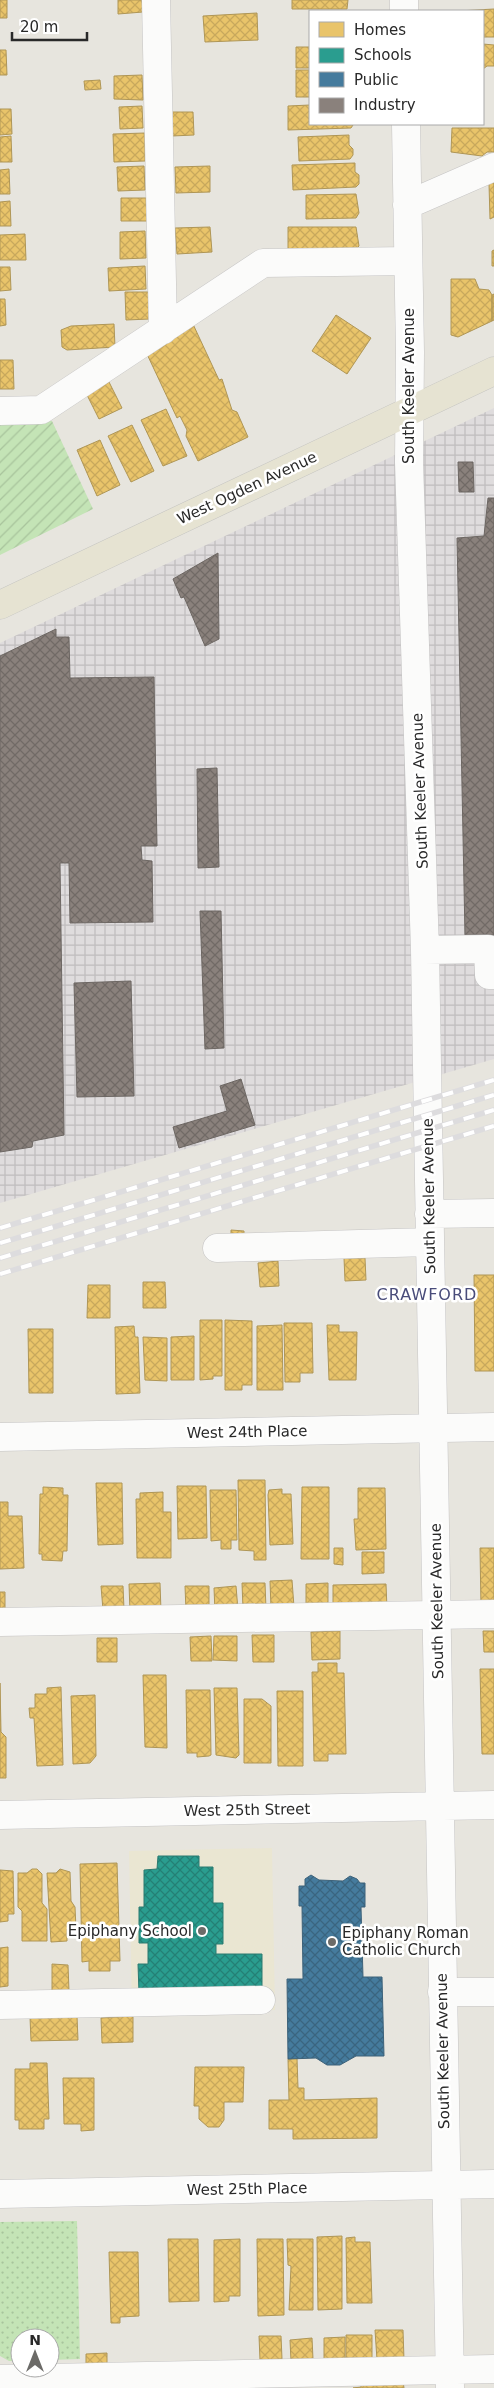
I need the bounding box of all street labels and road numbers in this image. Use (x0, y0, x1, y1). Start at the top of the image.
street label: South Keeler Avenue (400, 308, 418, 464)
street label: West Ogden Avenue (174, 448, 320, 528)
street label: South Keeler Avenue (408, 713, 432, 869)
street label: South Keeler Avenue (419, 1118, 439, 1274)
street label: West 24th Place (186, 1422, 308, 1442)
street label: South Keeler Avenue (427, 1523, 447, 1679)
street label: West 25th Street (184, 1800, 310, 1820)
street label: South Keeler Avenue (433, 1973, 453, 2129)
street label: West 25th Place (186, 2179, 308, 2199)

